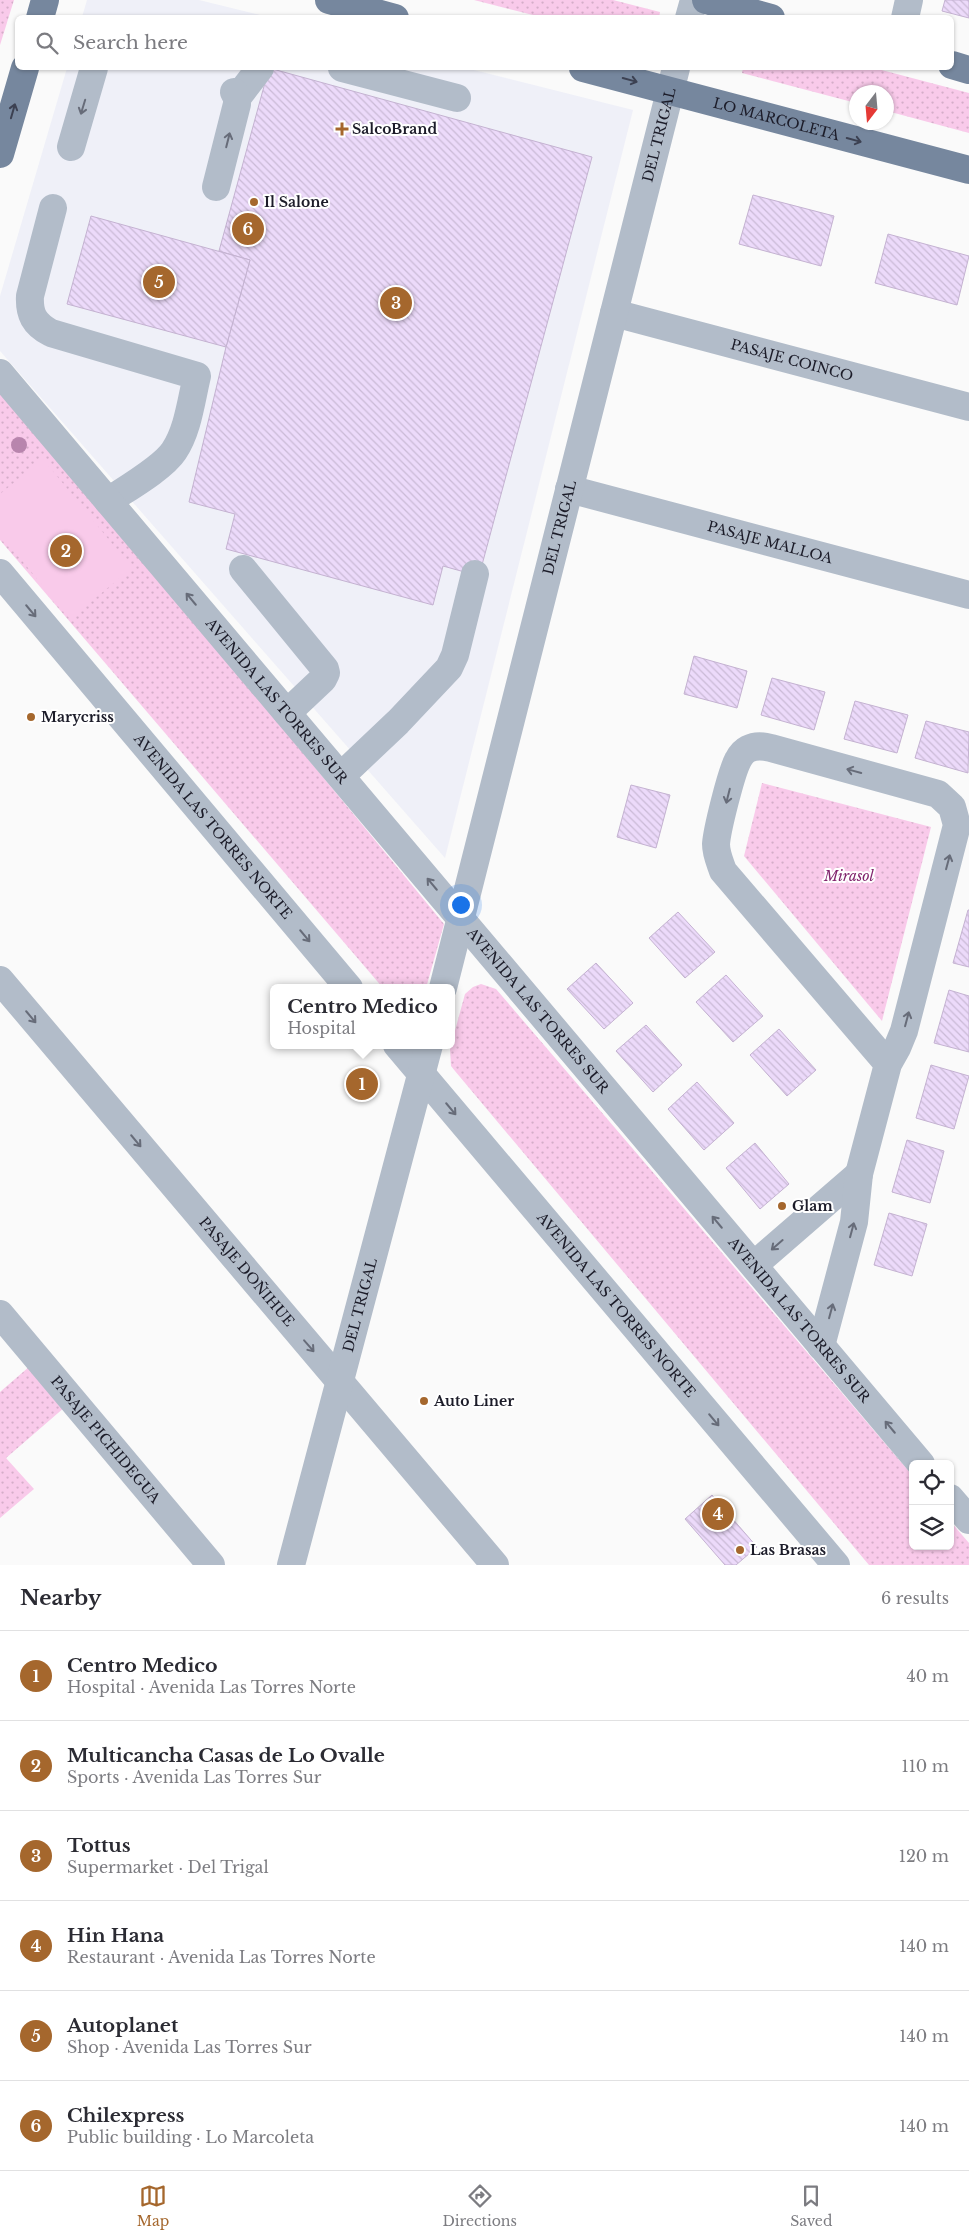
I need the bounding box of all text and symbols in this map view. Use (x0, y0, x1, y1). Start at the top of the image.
search box (15, 15, 954, 70)
icon: search (33, 29, 61, 57)
text: Search here (73, 31, 188, 54)
one-way arrow (621, 76, 637, 85)
north arrow (849, 85, 894, 130)
street label: DEL TRIGAL (638, 86, 680, 184)
street label: LO MARCOLETA (711, 94, 842, 144)
one-way arrow (77, 99, 87, 115)
one-way arrow (8, 103, 18, 119)
place label: SalcoBrand (352, 120, 437, 138)
marker: SalcoBrand (336, 123, 348, 135)
one-way arrow (224, 132, 233, 148)
one-way arrow (846, 135, 862, 145)
place label: Il Salone (264, 193, 329, 211)
marker: Il Salone (248, 196, 260, 208)
pin: 6 (232, 210, 264, 248)
pin: 5 (143, 263, 175, 301)
pin: 3 (380, 284, 412, 322)
street label: PASAJE COINCO (729, 335, 855, 385)
street label: DEL TRIGAL (539, 478, 580, 577)
street label: PASAJE MALLOA (705, 517, 835, 568)
pin: 2 (50, 532, 82, 570)
one-way arrow (186, 593, 197, 606)
one-way arrow (26, 604, 37, 617)
street label: AVENIDA LAS TORRES SUR (201, 614, 352, 788)
place label: Marycriss (41, 708, 114, 726)
marker: Marycriss (25, 711, 37, 723)
street label: AVENIDA LAS TORRES NORTE (129, 729, 296, 923)
one-way arrow (847, 766, 863, 775)
one-way arrow (723, 787, 732, 803)
one-way arrow (944, 854, 953, 870)
park label: Mirasol (823, 867, 875, 885)
one-way arrow (426, 878, 437, 891)
your location (448, 892, 474, 918)
street label: AVENIDA LAS TORRES SUR (462, 923, 613, 1097)
one-way arrow (299, 929, 311, 942)
popup (270, 984, 455, 1049)
text: Centro Medico (287, 995, 438, 1018)
one-way arrow (26, 1010, 37, 1023)
one-way arrow (903, 1012, 912, 1028)
text: Hospital (287, 1018, 356, 1038)
pin: 1 (346, 1065, 378, 1103)
one-way arrow (446, 1102, 457, 1115)
one-way arrow (131, 1134, 142, 1147)
place label: Glam (792, 1197, 833, 1215)
marker: Glam (776, 1200, 788, 1212)
street label: AVENIDA LAS TORRES NORTE (533, 1208, 699, 1401)
street label: PASAJE DOÑIHUE (195, 1213, 298, 1330)
one-way arrow (712, 1216, 723, 1229)
one-way arrow (848, 1222, 858, 1238)
street label: AVENIDA LAS TORRES SUR (724, 1233, 875, 1407)
one-way arrow (770, 1240, 783, 1251)
street label: DEL TRIGAL (339, 1256, 381, 1354)
one-way arrow (826, 1304, 836, 1320)
one-way arrow (303, 1339, 315, 1352)
street label: PASAJE PICHIDEGUA (47, 1372, 164, 1507)
place label: Auto Liner (433, 1392, 514, 1410)
marker: Auto Liner (418, 1395, 430, 1407)
one-way arrow (709, 1414, 720, 1427)
one-way arrow (884, 1420, 895, 1433)
map controls (909, 1460, 954, 1550)
button: locate (909, 1460, 954, 1505)
pin: 4 (702, 1495, 734, 1533)
button: layers (909, 1505, 954, 1550)
place label: Las Brasas (750, 1541, 827, 1559)
marker: Las Brasas (734, 1544, 746, 1556)
text: Nearby (20, 1585, 101, 1611)
text: 6 results (881, 1588, 949, 1608)
text: Centro Medico (67, 1654, 218, 1677)
text: 1 (33, 1666, 39, 1686)
text: 40 m (906, 1666, 949, 1686)
text: Hospital · Avenida Las Torres Norte (67, 1677, 356, 1697)
text: Multicancha Casas de Lo Ovalle (67, 1744, 385, 1767)
text: 2 (31, 1756, 41, 1776)
text: 110 m (902, 1756, 949, 1776)
text: Sports · Avenida Las Torres Sur (67, 1767, 321, 1787)
text: Tottus (67, 1834, 131, 1857)
text: 3 (31, 1846, 41, 1866)
text: 120 m (899, 1846, 949, 1866)
text: Supermarket · Del Trigal (67, 1857, 269, 1877)
text: Hin Hana (67, 1924, 164, 1947)
text: 4 (31, 1936, 41, 1956)
text: 140 m (899, 1936, 949, 1956)
text: Restaurant · Avenida Las Torres Norte (67, 1947, 376, 1967)
text: Autoplanet (67, 2014, 178, 2037)
text: 5 (31, 2026, 41, 2046)
text: 140 m (899, 2026, 949, 2046)
text: Shop · Avenida Las Torres Sur (67, 2037, 312, 2057)
text: Chilexpress (67, 2104, 184, 2127)
text: 6 (31, 2116, 41, 2136)
text: 140 m (899, 2116, 949, 2136)
text: Public building · Lo Marcoleta (67, 2127, 314, 2147)
tab: Map (137, 2182, 169, 2230)
tab: Directions (442, 2182, 517, 2230)
tab: Saved (790, 2182, 832, 2230)

